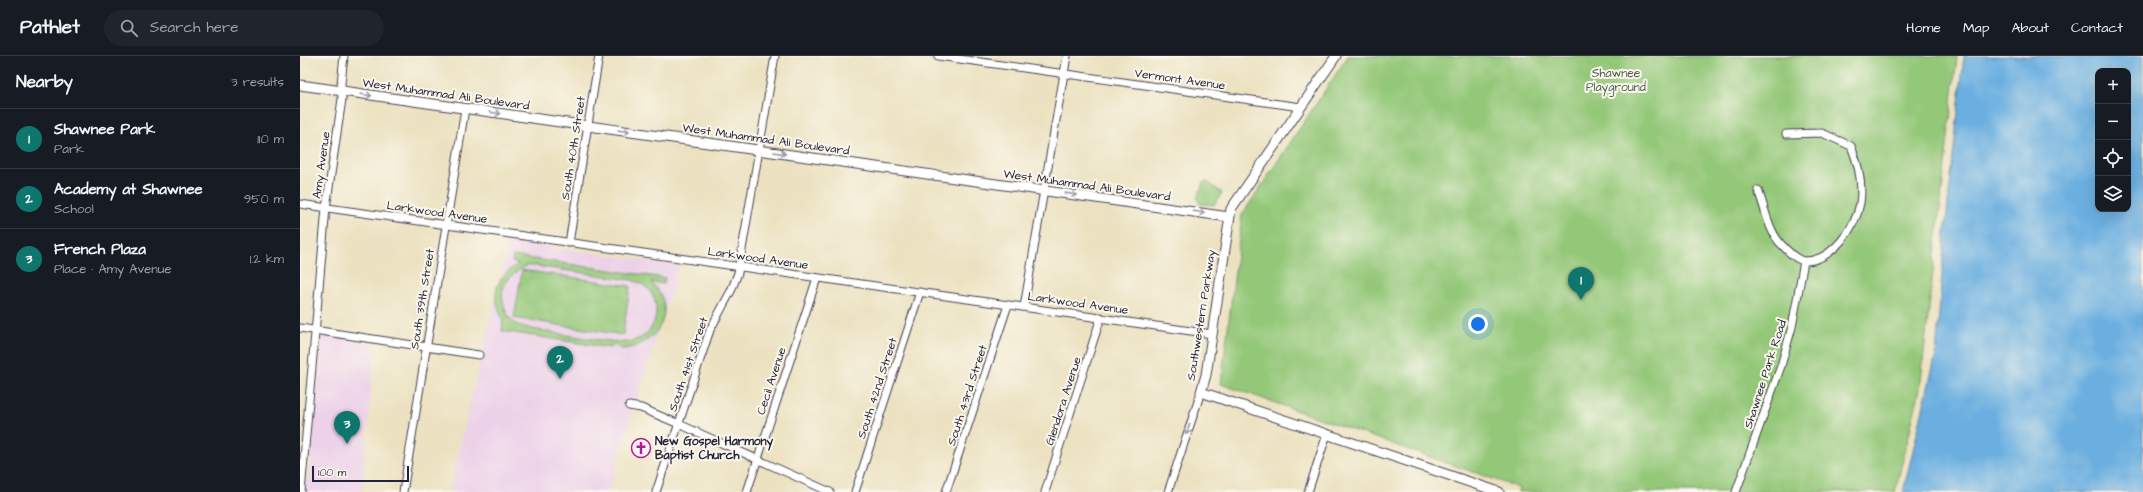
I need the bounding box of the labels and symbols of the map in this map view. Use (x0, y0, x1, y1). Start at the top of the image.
street label: Vermont Avenue (1134, 65, 1227, 94)
park label: Shawnee Playground (1586, 65, 1646, 97)
street label: West Muhammad Ali Boulevard (361, 74, 530, 115)
one-way arrow (359, 91, 372, 99)
street label: South 40th Street (557, 95, 590, 201)
one-way arrow (488, 109, 501, 117)
street label: West Muhammad Ali Boulevard (681, 119, 850, 160)
one-way arrow (617, 127, 630, 135)
street label: Amy Avenue (308, 130, 336, 200)
one-way arrow (773, 149, 786, 157)
street label: West Muhammad Ali Boulevard (1002, 165, 1171, 206)
one-way arrow (1064, 190, 1077, 198)
street label: Larkwood Avenue (385, 197, 489, 228)
one-way arrow (1192, 208, 1205, 216)
street label: Larkwood Avenue (706, 243, 810, 274)
street label: South 39th Street (406, 247, 439, 351)
street label: Southwestern Parkway (1183, 248, 1221, 382)
pin: 1 (1568, 267, 1594, 300)
street label: Larkwood Avenue (1026, 288, 1130, 319)
your location (1468, 314, 1488, 334)
street label: South 41st Street (664, 315, 713, 414)
street label: Shawnee Park Road (1740, 318, 1791, 431)
street label: South 42nd Street (853, 335, 902, 441)
street label: South 43rd Street (943, 342, 992, 448)
street label: Cecil Avenue (753, 345, 791, 417)
pin: 2 (547, 346, 573, 379)
street label: Glendora Avenue (1041, 354, 1086, 448)
pin: 3 (334, 411, 360, 444)
one-way arrow (1184, 423, 1192, 435)
place label: New Gospel Harmony Baptist Church (655, 433, 774, 465)
church icon: New Gospel Harmony Baptist Church (630, 437, 652, 459)
scale bar (312, 464, 409, 483)

